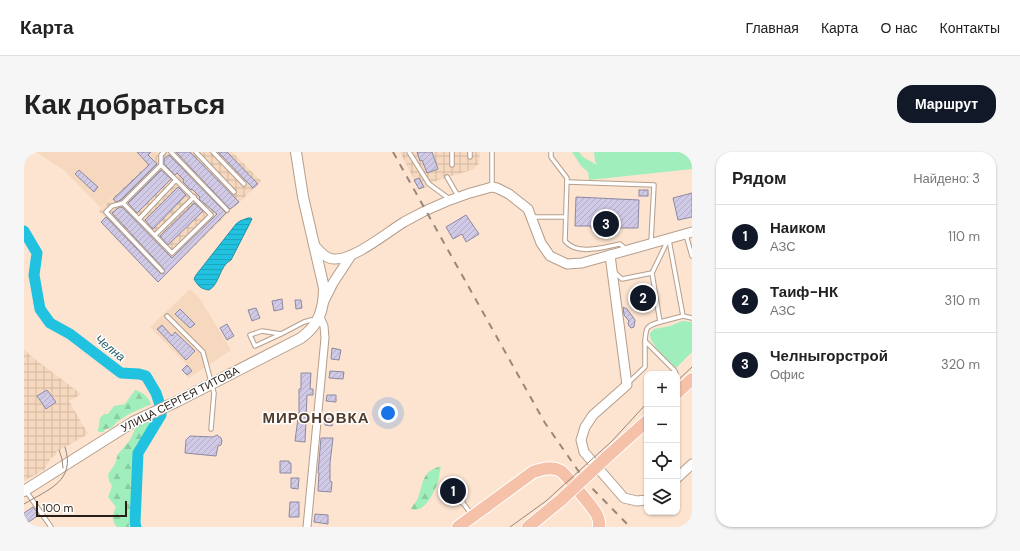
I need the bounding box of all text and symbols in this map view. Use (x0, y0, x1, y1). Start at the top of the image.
text: Карта (20, 15, 74, 40)
text: Главная (746, 19, 799, 37)
text: Карта (821, 19, 858, 37)
text: О нас (880, 19, 918, 37)
text: Контакты (940, 19, 1000, 37)
button: Маршрут (897, 85, 996, 123)
text: Как добраться (24, 86, 225, 123)
text: Рядом (732, 167, 787, 189)
text: Найдено: 3 (913, 170, 980, 187)
pin: 3 (593, 209, 619, 239)
text: Наиком (770, 218, 826, 238)
text: 1 (743, 228, 747, 245)
text: 110 m (948, 228, 980, 245)
text: АЗС (770, 238, 796, 255)
text: Таиф-НК (770, 282, 838, 302)
pin: 2 (630, 283, 656, 313)
text: 2 (741, 292, 749, 309)
text: 310 m (945, 292, 980, 309)
text: АЗС (770, 302, 796, 319)
water label: Челна (92, 331, 129, 365)
text: Челныгорстрой (770, 346, 888, 366)
text: 3 (741, 356, 749, 373)
text: 320 m (941, 356, 980, 373)
street label: УЛИЦА СЕРГЕЯ ТИТОВА (119, 363, 242, 435)
text: Офис (770, 366, 805, 383)
map controls (644, 371, 680, 515)
button: + (644, 371, 680, 407)
your location (378, 403, 398, 423)
button: − (644, 407, 680, 443)
district label: МИРОНОВКА (262, 408, 370, 428)
button: locate (644, 443, 680, 479)
pin: 1 (440, 476, 466, 506)
button: layers (644, 479, 680, 515)
scale bar (36, 499, 127, 518)
text: 100 m (42, 501, 73, 515)

